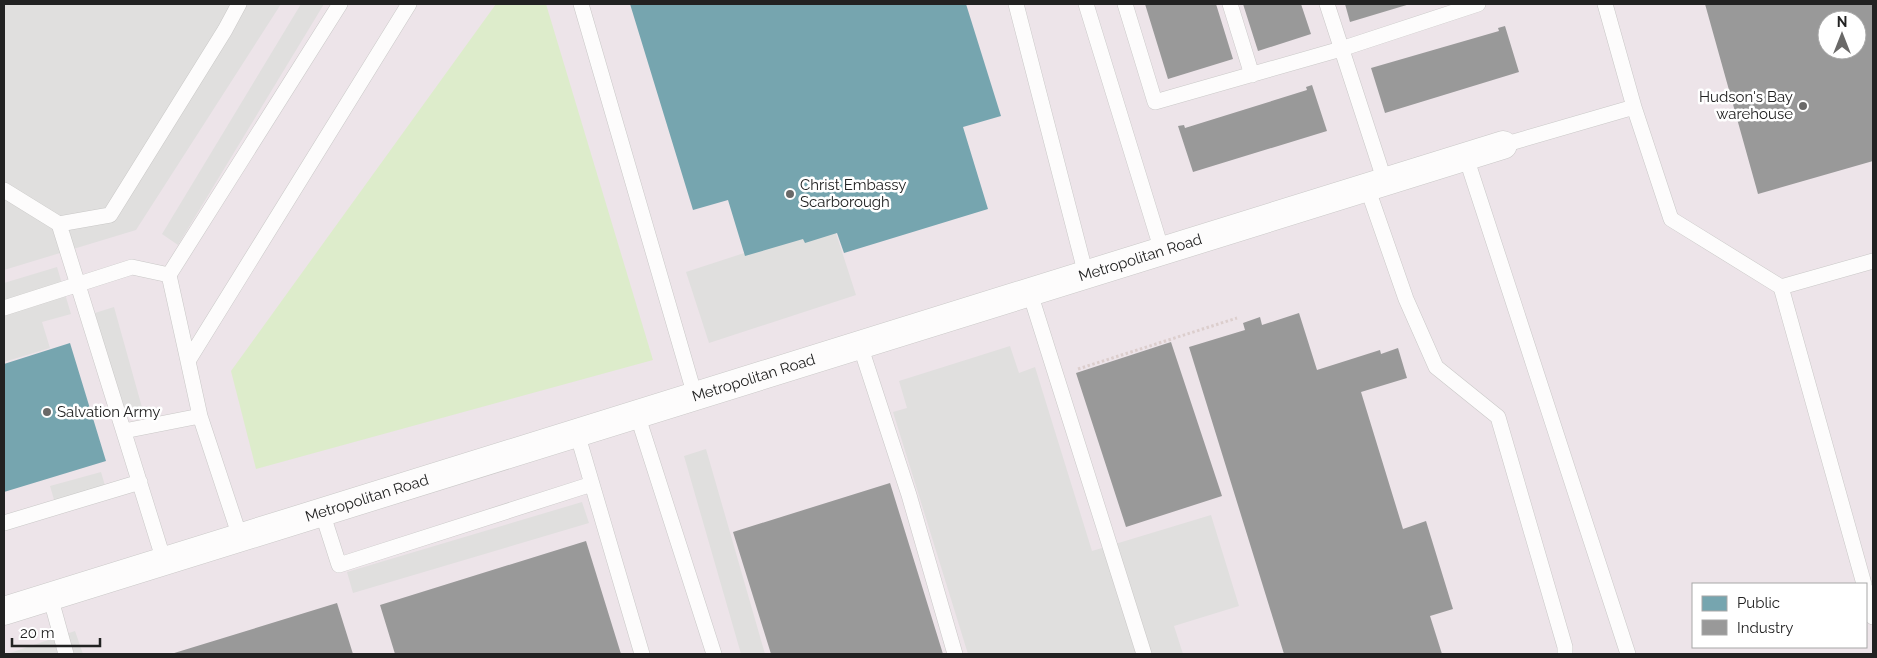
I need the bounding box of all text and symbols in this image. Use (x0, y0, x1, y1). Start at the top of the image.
north arrow (1817, 10, 1867, 60)
text: N (1837, 14, 1847, 30)
place label: Hudson's Bay warehouse (1699, 88, 1793, 123)
marker: Hudson's Bay warehouse (1797, 100, 1809, 112)
place label: Christ Embassy Scarborough (800, 176, 906, 211)
marker: Christ Embassy Scarborough (784, 188, 796, 200)
street label: Metropolitan Road (1076, 230, 1204, 285)
street label: Metropolitan Road (690, 350, 817, 406)
place label: Salvation Army (57, 403, 161, 421)
marker: Salvation Army (41, 406, 53, 418)
street label: Metropolitan Road (303, 471, 431, 526)
legend (1692, 583, 1867, 648)
text: Public (1737, 594, 1780, 612)
scale bar (12, 616, 100, 648)
text: Industry (1737, 619, 1793, 637)
text: 20 m (20, 624, 55, 642)

